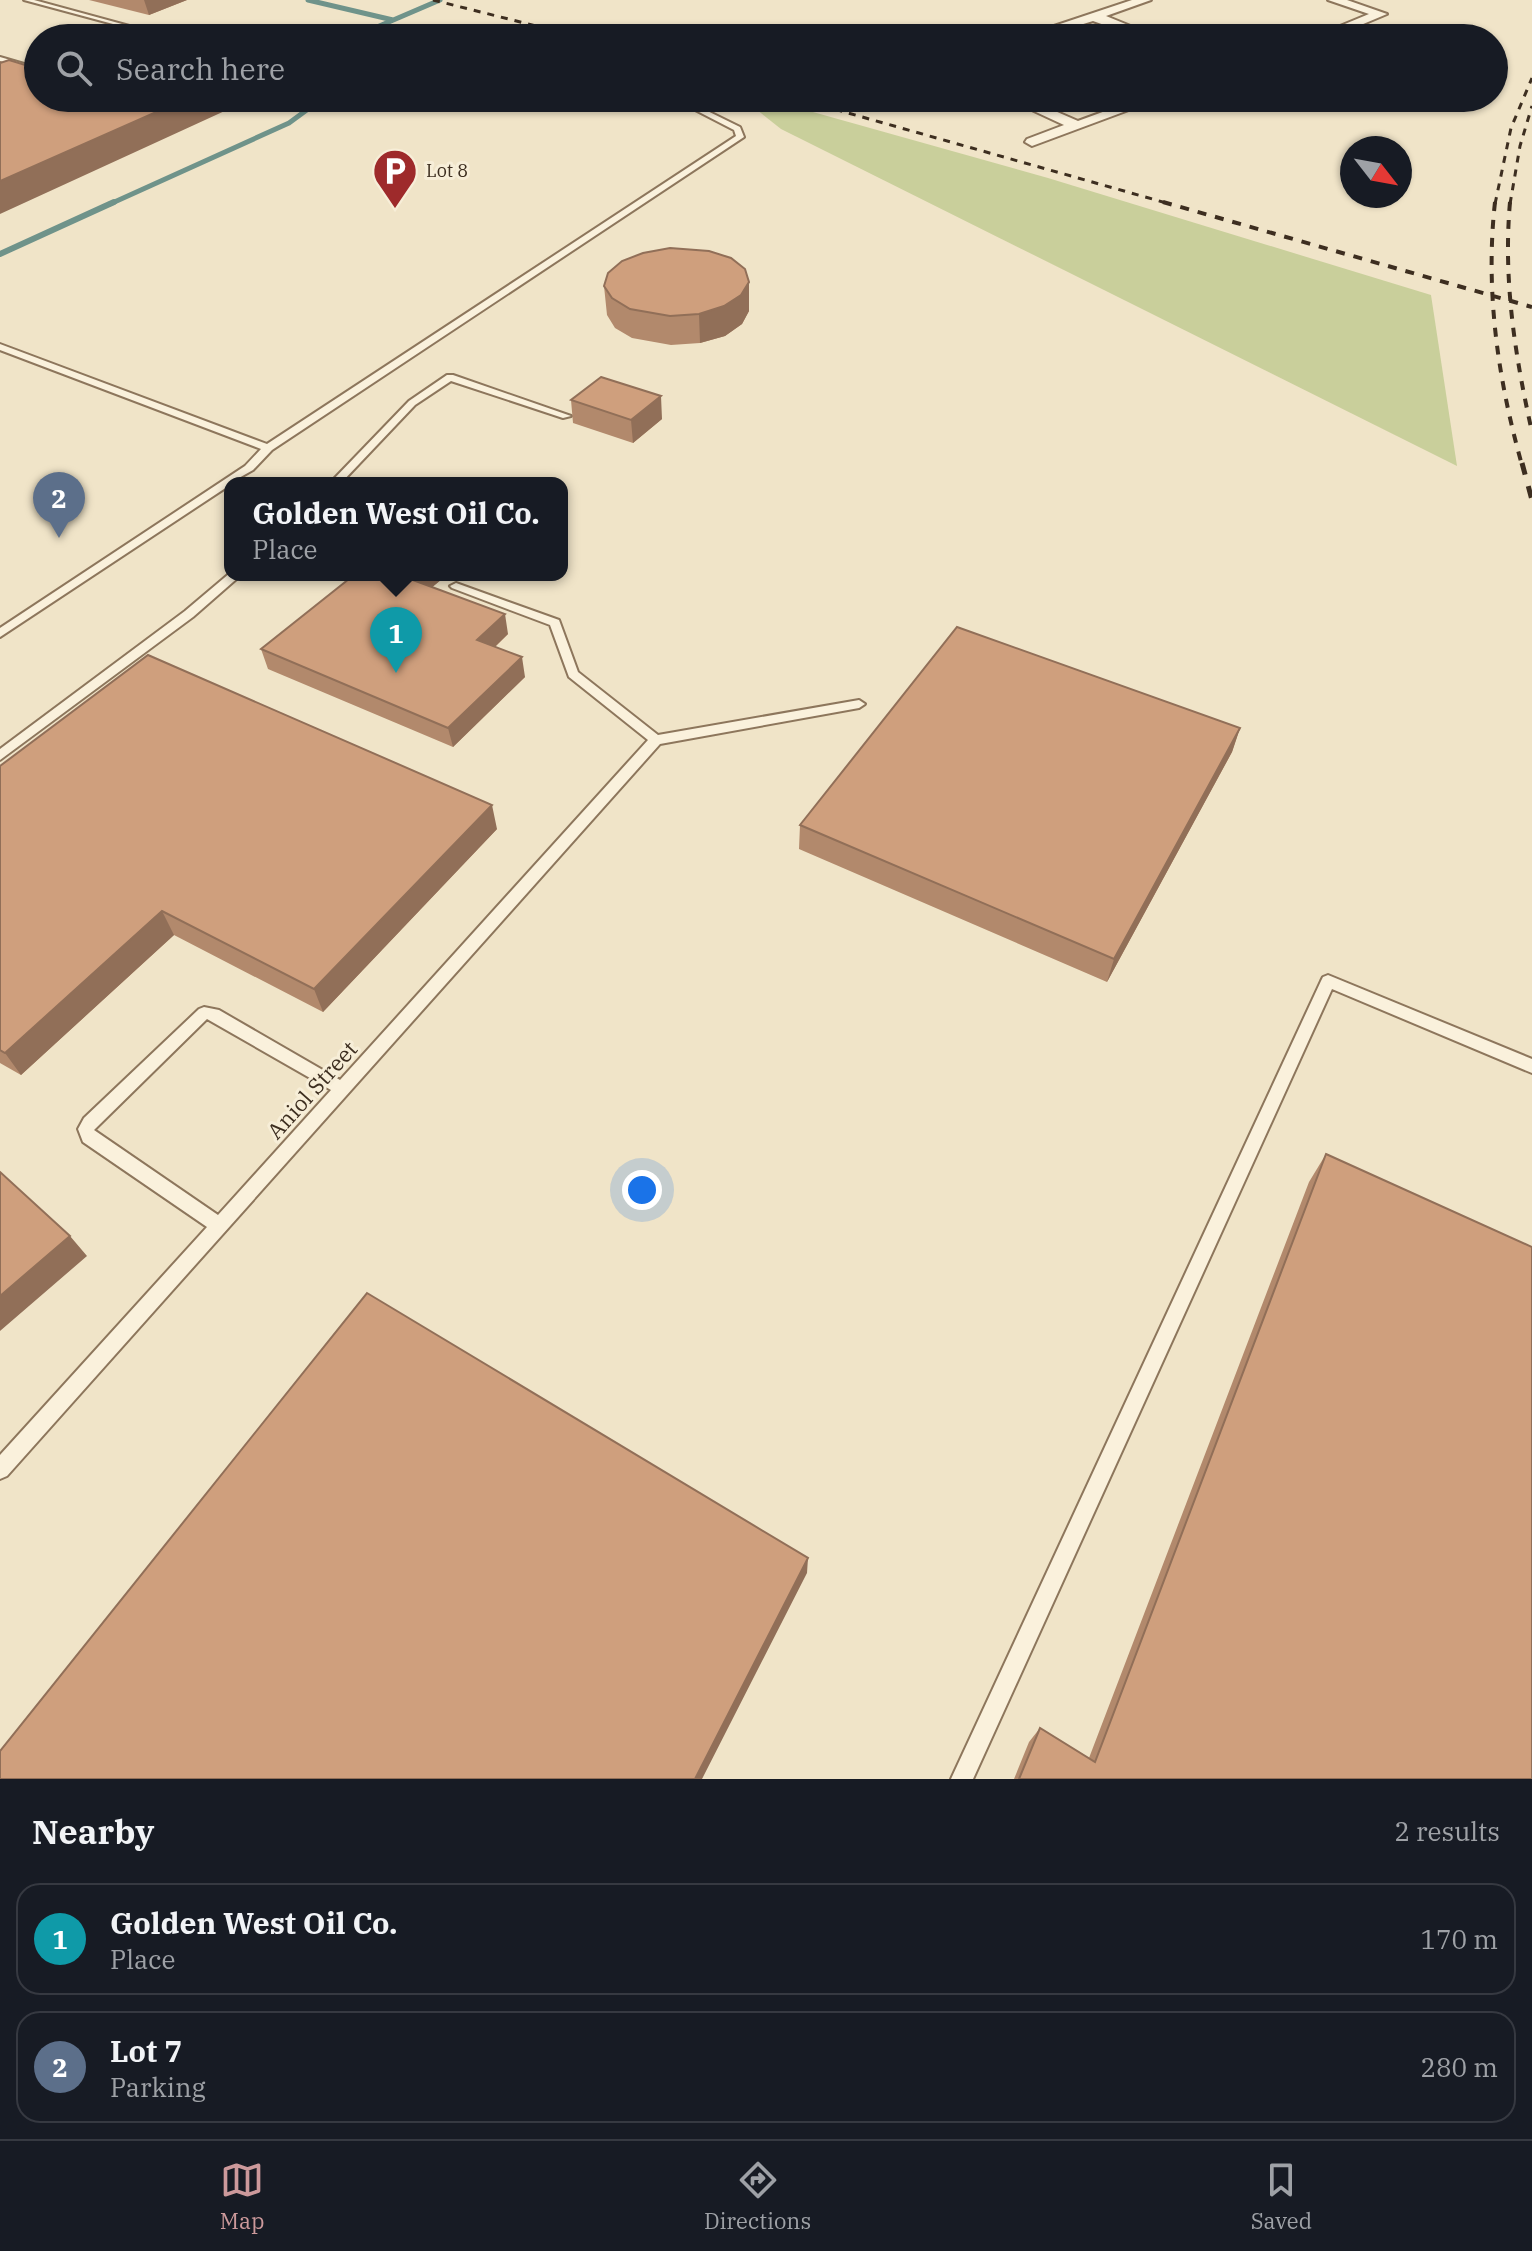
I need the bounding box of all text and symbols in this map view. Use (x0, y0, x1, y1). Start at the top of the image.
search box (24, 24, 1508, 112)
icon: search (52, 46, 96, 90)
text: Search here (116, 49, 285, 88)
north arrow (1340, 136, 1412, 208)
parking icon: Lot 8 (371, 147, 419, 210)
place label: Lot 8 (426, 159, 468, 182)
pin: 2 (33, 472, 85, 538)
popup (224, 477, 568, 581)
text: Golden West Oil Co. (252, 493, 540, 532)
text: Place (252, 532, 318, 566)
pin: 1 (370, 607, 422, 673)
street label: Aniol Street (260, 1034, 363, 1145)
your location (622, 1170, 662, 1210)
text: Nearby (32, 1809, 154, 1853)
text: 2 results (1394, 1814, 1500, 1848)
text: Golden West Oil Co. (110, 1903, 398, 1942)
text: 1 (52, 1922, 68, 1956)
text: 170 m (1420, 1922, 1498, 1956)
text: Place (110, 1942, 175, 1976)
text: Lot 7 (110, 2031, 182, 2070)
text: 2 (52, 2050, 68, 2084)
text: 280 m (1420, 2050, 1498, 2084)
text: Parking (110, 2070, 206, 2104)
tab: Map (220, 2158, 264, 2235)
tab: Directions (704, 2158, 811, 2235)
tab: Saved (1251, 2158, 1312, 2235)

